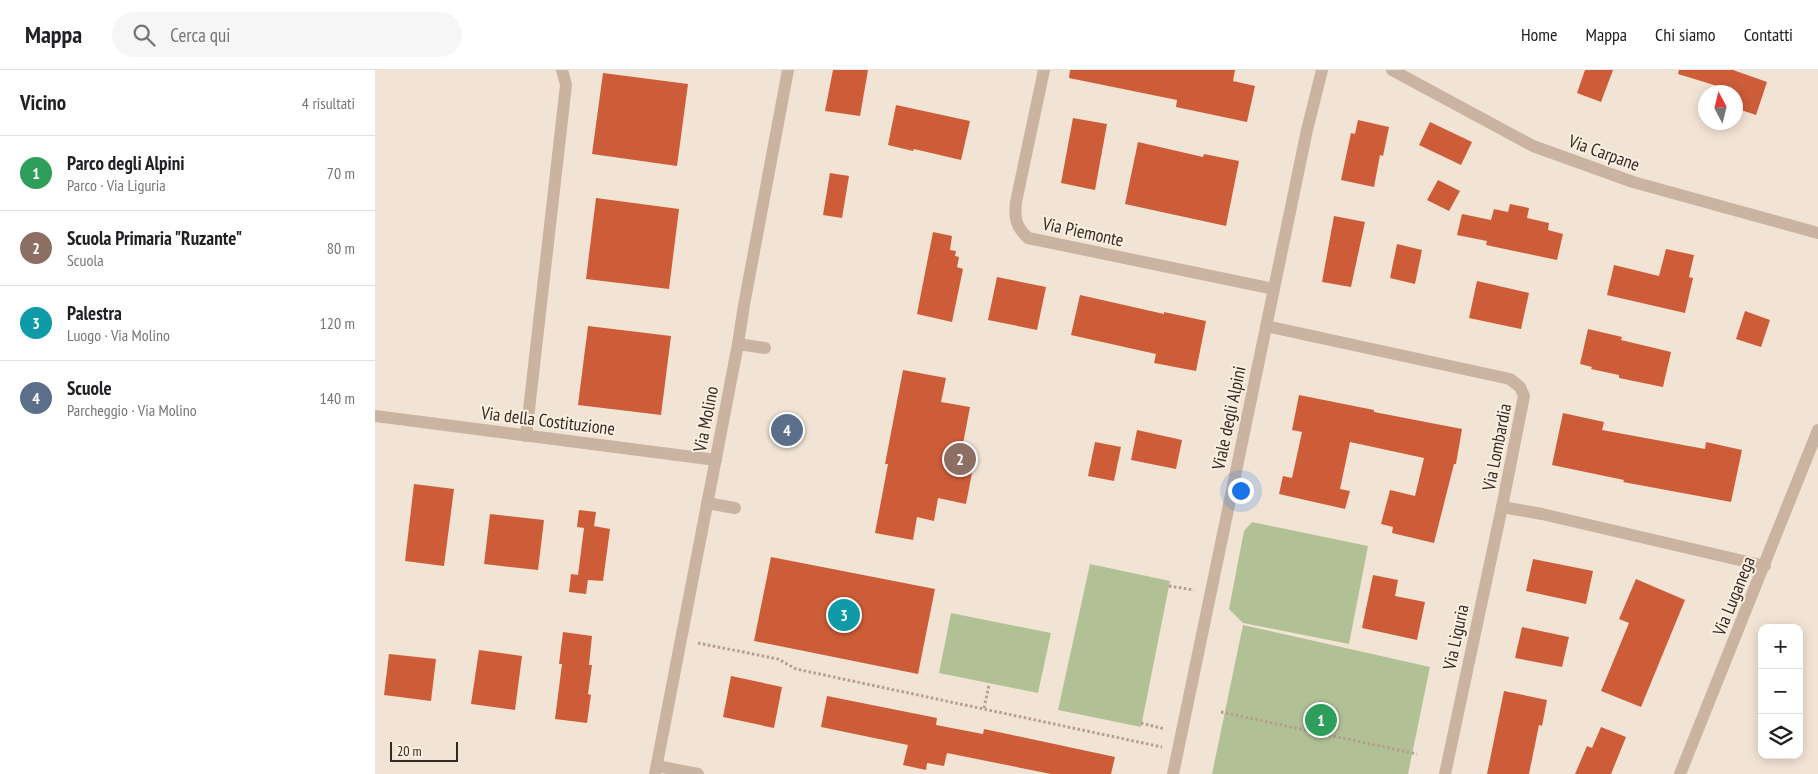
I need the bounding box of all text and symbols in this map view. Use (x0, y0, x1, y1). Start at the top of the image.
search box (112, 12, 462, 57)
text: Mappa (25, 19, 82, 50)
icon: search (130, 21, 158, 49)
text: Cerca qui (170, 23, 230, 47)
text: Home (1521, 23, 1558, 46)
text: Mappa (1586, 23, 1627, 46)
text: Chi siamo (1655, 23, 1716, 46)
text: Contatti (1744, 23, 1793, 46)
north arrow (1698, 85, 1743, 130)
text: Vicino (20, 89, 66, 116)
text: 4 risultati (302, 93, 355, 113)
street label: Via Carpane (1565, 129, 1643, 176)
text: Parco degli Alpini (67, 151, 185, 175)
text: 1 (32, 163, 40, 183)
text: 70 m (327, 163, 355, 183)
text: Parco · Via Liguria (67, 175, 166, 195)
street label: Via Piemonte (1039, 211, 1126, 251)
text: Scuola Primaria "Ruzante" (67, 226, 242, 250)
text: 2 (32, 238, 40, 258)
text: 80 m (327, 238, 355, 258)
text: Scuola (67, 250, 104, 270)
text: Palestra (67, 301, 122, 325)
text: 3 (32, 313, 40, 333)
text: 120 m (320, 313, 355, 333)
text: Luogo · Via Molino (67, 325, 170, 345)
street label: Viale degli Alpini (1206, 364, 1251, 473)
text: Scuole (67, 376, 112, 400)
street label: Via Molino (688, 384, 723, 455)
text: 4 (32, 388, 40, 408)
text: 140 m (320, 388, 355, 408)
text: Parcheggio · Via Molino (67, 400, 197, 420)
street label: Via della Costituzione (479, 401, 616, 440)
street label: Via Lombardia (1477, 401, 1516, 493)
pin: 4 (771, 411, 803, 449)
pin: 2 (944, 440, 976, 478)
your location (1228, 478, 1254, 504)
street label: Via Luganega (1707, 553, 1760, 640)
pin: 3 (828, 596, 860, 634)
street label: Via Liguria (1437, 602, 1474, 673)
map controls (1758, 624, 1803, 759)
button: + (1758, 624, 1803, 669)
button: − (1758, 669, 1803, 714)
pin: 1 (1305, 701, 1337, 739)
button: layers (1758, 714, 1803, 759)
scale bar (390, 739, 457, 762)
text: 20 m (397, 742, 422, 760)

